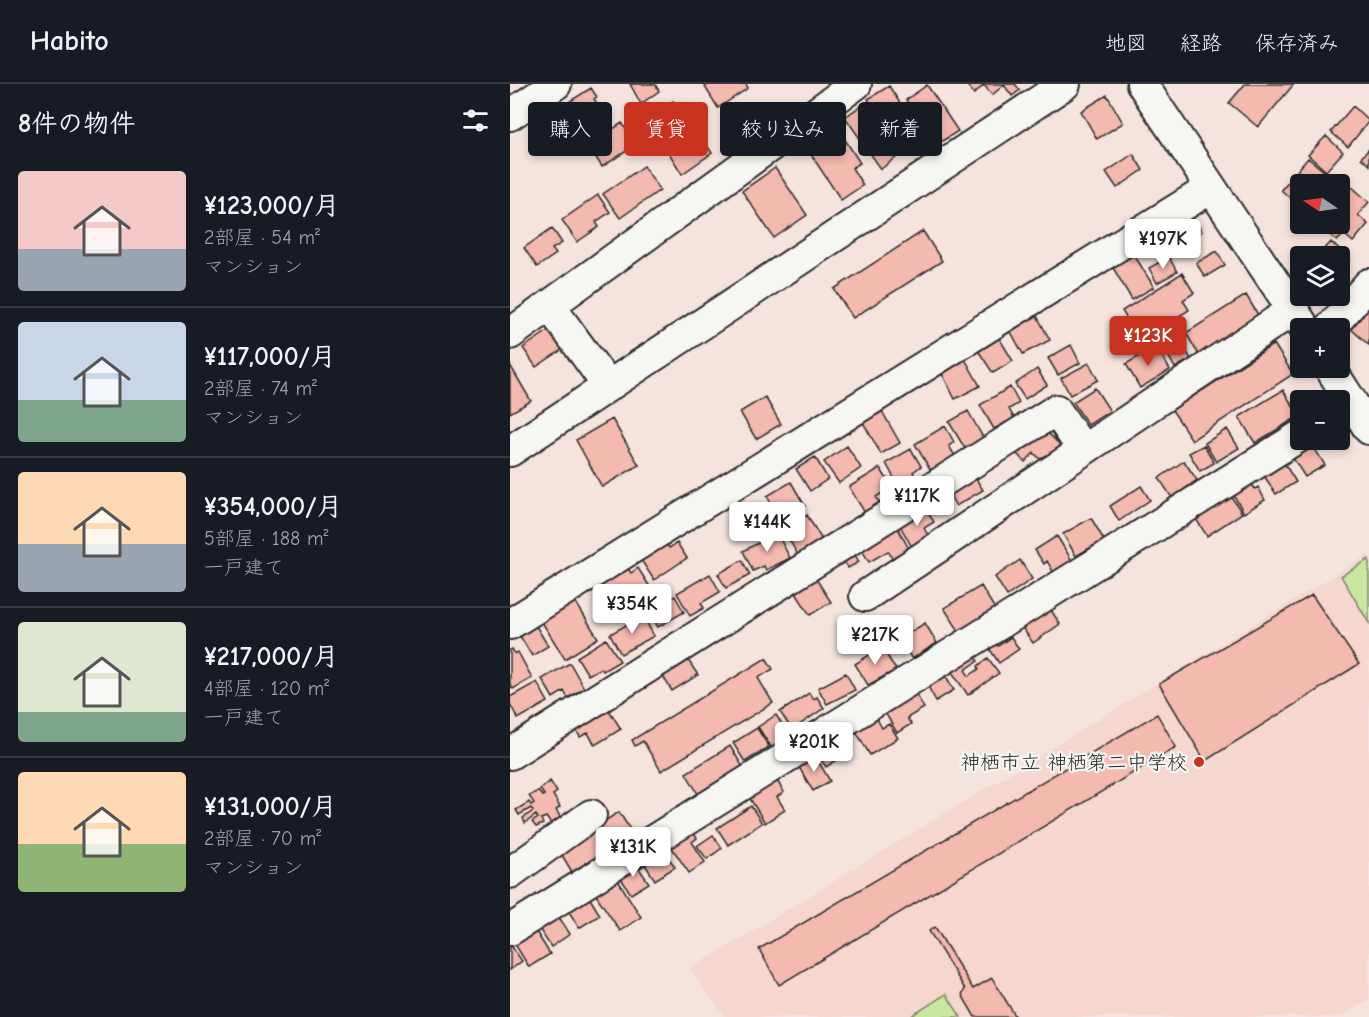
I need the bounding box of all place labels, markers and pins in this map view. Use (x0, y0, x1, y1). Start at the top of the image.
pin: ¥197K (1121, 219, 1205, 270)
pin: ¥123K (1106, 316, 1190, 367)
pin: ¥117K (875, 476, 959, 527)
pin: ¥144K (725, 502, 809, 553)
pin: ¥354K (590, 584, 674, 635)
pin: ¥217K (833, 615, 917, 666)
pin: ¥201K (772, 722, 856, 773)
place label: 神栖市立 神栖第二中学校 (960, 751, 1187, 774)
marker: 神栖市立 神栖第二中学校 (1192, 755, 1206, 769)
pin: ¥131K (591, 827, 675, 878)

